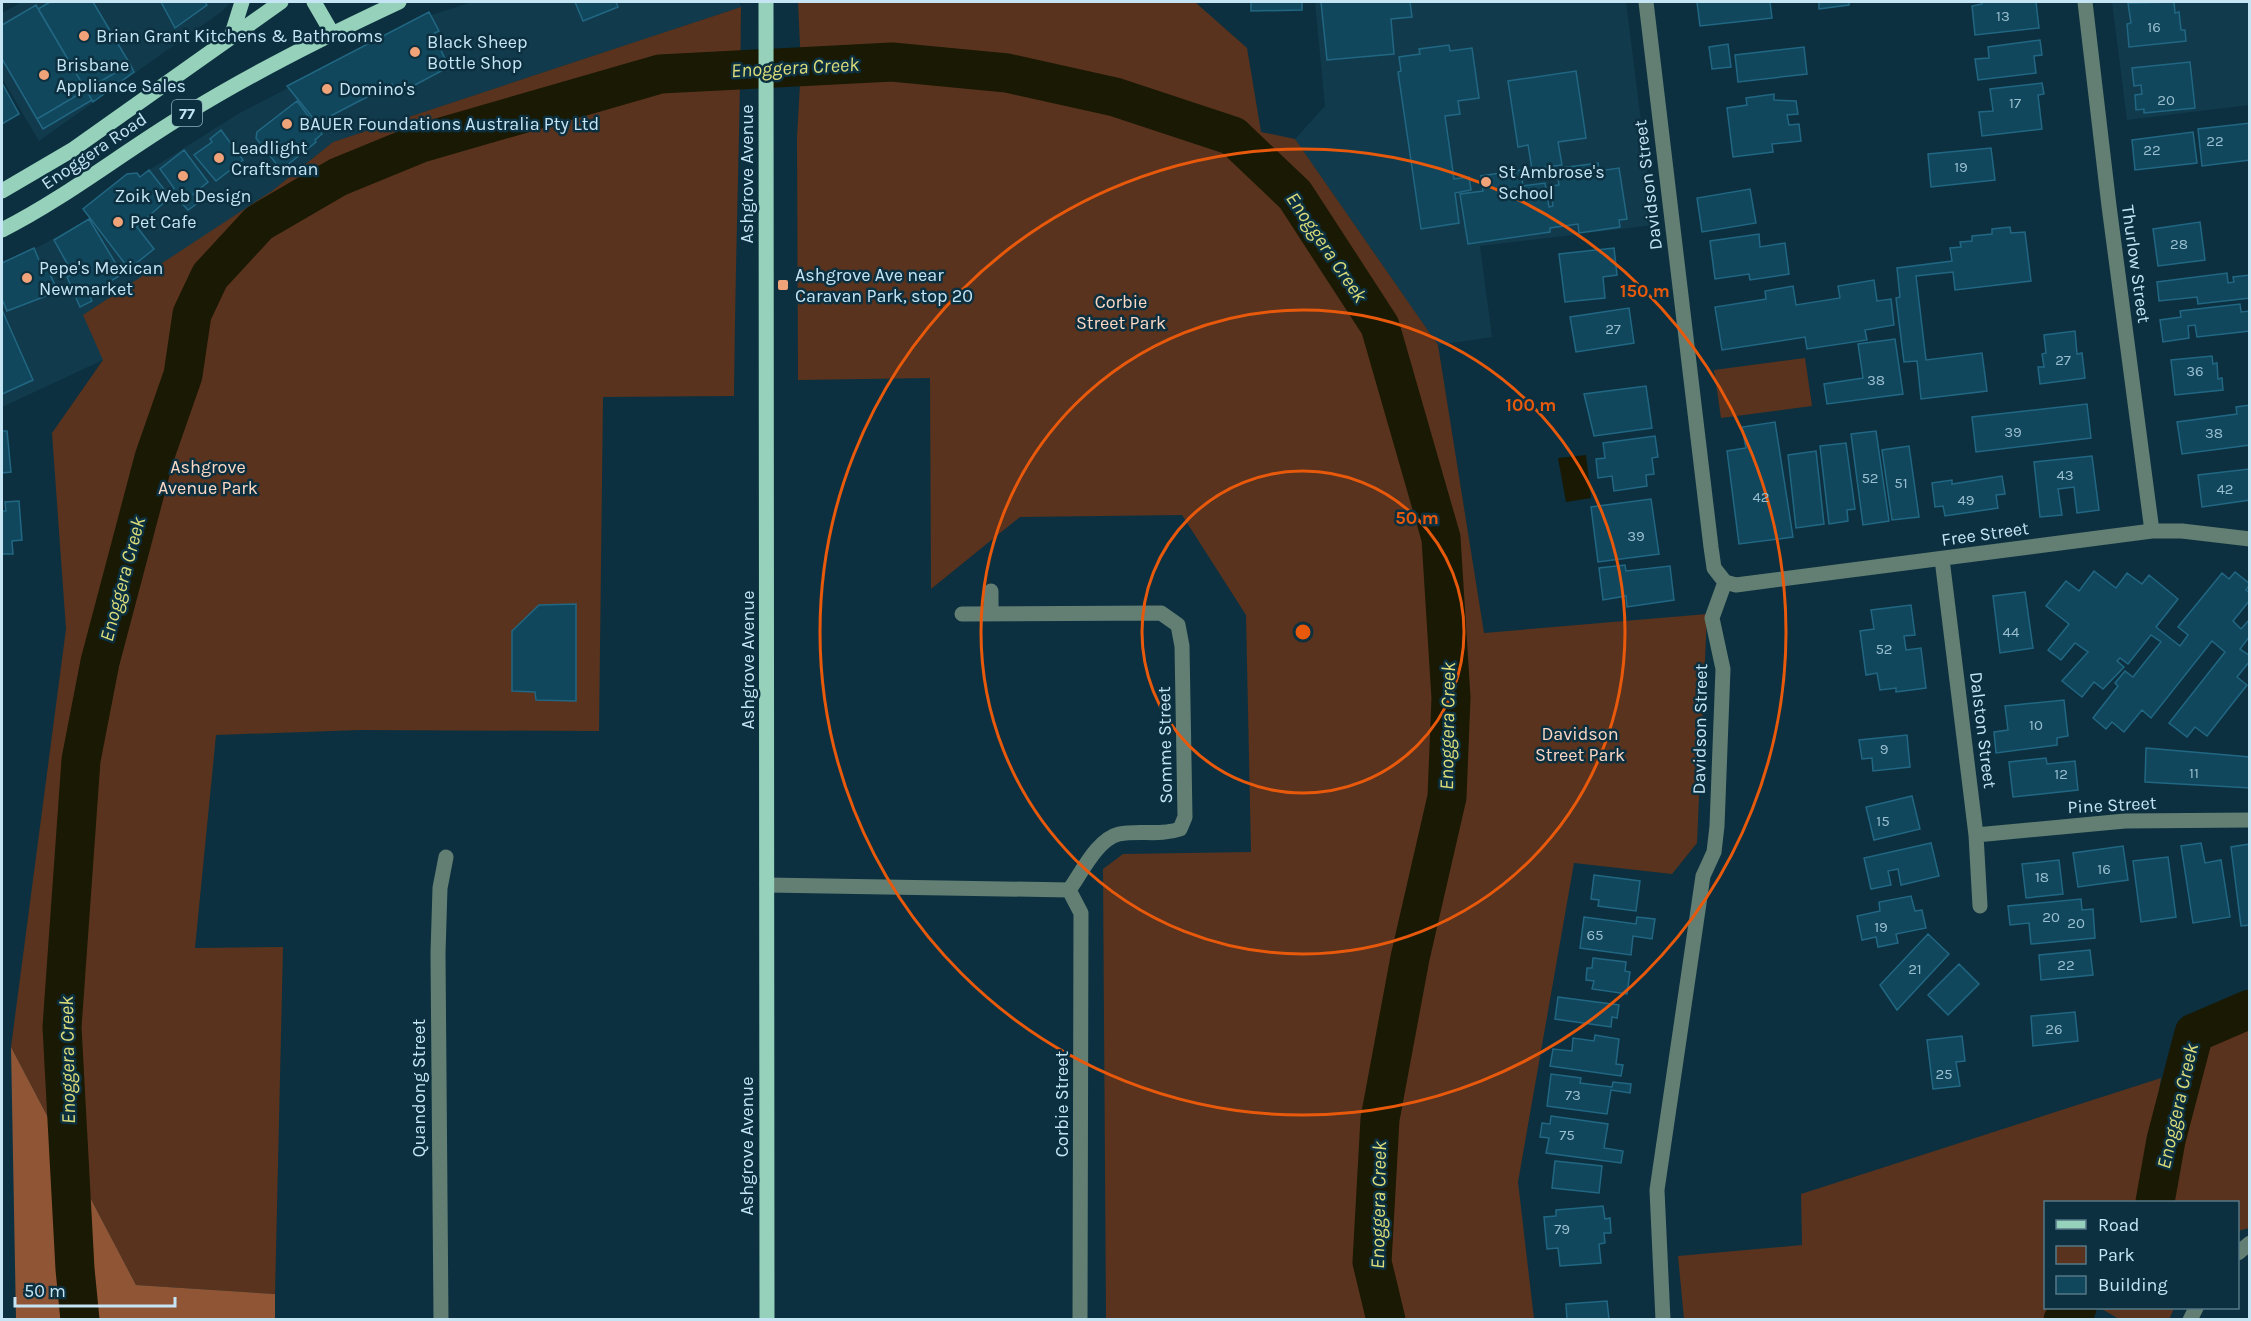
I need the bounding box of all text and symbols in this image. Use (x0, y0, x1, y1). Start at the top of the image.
house number: 13 (1996, 7, 2010, 25)
house number: 16 (2147, 18, 2161, 36)
place label: Brian Grant Kitchens & Bathrooms (96, 25, 383, 47)
marker: Brian Grant Kitchens & Bathrooms (77, 29, 91, 43)
place label: Black Sheep Bottle Shop (427, 31, 528, 74)
marker: Black Sheep Bottle Shop (408, 45, 422, 59)
water label: Enoggera Creek (730, 53, 860, 82)
place label: Brisbane Appliance Sales (56, 54, 186, 97)
marker: Brisbane Appliance Sales (37, 68, 51, 82)
place label: Domino's (339, 78, 416, 100)
marker: Domino's (320, 82, 334, 96)
house number: 20 (2157, 91, 2175, 109)
house number: 17 (2009, 94, 2021, 112)
road number: 77 (172, 100, 202, 126)
street label: Ashgrove Avenue (736, 105, 758, 243)
street label: Enoggera Road (37, 108, 151, 194)
place label: BAUER Foundations Australia Pty Ltd (299, 113, 599, 135)
marker: BAUER Foundations Australia Pty Ltd (280, 117, 294, 131)
street label: Davidson Street (1629, 119, 1667, 251)
house number: 22 (2206, 132, 2224, 150)
place label: Leadlight Craftsman (231, 137, 318, 180)
house number: 22 (2143, 141, 2161, 159)
marker: Leadlight Craftsman (212, 151, 226, 165)
house number: 19 (1954, 158, 1968, 176)
place label: St Ambrose's School (1498, 161, 1605, 204)
marker: Zoik Web Design (176, 169, 190, 183)
marker: St Ambrose's School (1479, 175, 1493, 189)
place label: Zoik Web Design (115, 185, 251, 207)
water label: Enoggera Creek (1281, 188, 1372, 308)
street label: Thurlow Street (2117, 204, 2155, 325)
place label: Pet Cafe (130, 211, 197, 233)
marker: Pet Cafe (111, 215, 125, 229)
house number: 28 (2170, 235, 2188, 253)
place label: Pepe's Mexican Newmarket (39, 257, 163, 300)
place label: Ashgrove Ave near Caravan Park, stop 20 (795, 264, 973, 307)
marker: Pepe's Mexican Newmarket (20, 271, 34, 285)
marker: Ashgrove Ave near Caravan Park, stop 20 (776, 278, 790, 292)
text: 150 m (1620, 280, 1670, 302)
park label: Corbie Street Park (1076, 291, 1166, 334)
house number: 27 (1605, 320, 1621, 338)
house number: 27 (2055, 351, 2071, 369)
house number: 36 (2186, 362, 2204, 380)
house number: 38 (1867, 371, 1885, 389)
text: 100 m (1506, 394, 1556, 416)
house number: 39 (2004, 423, 2022, 441)
house number: 38 (2205, 424, 2223, 442)
park label: Ashgrove Avenue Park (158, 456, 258, 499)
house number: 43 (2056, 466, 2074, 484)
house number: 52 (1861, 469, 1879, 487)
house number: 51 (1894, 474, 1908, 492)
house number: 42 (2216, 480, 2234, 498)
house number: 42 (1752, 488, 1770, 506)
house number: 49 (1957, 491, 1975, 509)
text: 50 m (1395, 507, 1439, 529)
water label: Enoggera Creek (95, 513, 150, 644)
street label: Free Street (1940, 517, 2030, 551)
house number: 39 (1627, 527, 1645, 545)
street label: Ashgrove Avenue (737, 591, 759, 729)
centre of rings (1293, 622, 1313, 642)
house number: 44 (2003, 623, 2020, 641)
house number: 52 (1875, 640, 1893, 658)
water label: Enoggera Creek (1435, 661, 1460, 790)
street label: Davidson Street (1688, 663, 1712, 795)
street label: Dalston Street (1965, 670, 2001, 790)
street label: Somme Street (1153, 686, 1177, 804)
house number: 10 (2029, 716, 2043, 734)
park label: Davidson Street Park (1535, 723, 1625, 766)
house number: 9 (1880, 740, 1888, 758)
house number: 11 (2189, 764, 2199, 782)
house number: 12 (2054, 765, 2068, 783)
street label: Pine Street (2067, 792, 2157, 818)
house number: 15 (1876, 812, 1890, 830)
house number: 16 (2097, 860, 2111, 878)
house number: 18 (2035, 868, 2049, 886)
house number: 20 (2042, 908, 2060, 926)
house number: 20 (2067, 914, 2085, 932)
house number: 19 (1874, 918, 1888, 936)
house number: 65 (1586, 926, 1604, 944)
house number: 22 (2057, 956, 2075, 974)
house number: 21 (1908, 960, 1922, 978)
water label: Enoggera Creek (55, 995, 80, 1124)
street label: Quandong Street (408, 1018, 430, 1157)
house number: 26 (2045, 1020, 2063, 1038)
water label: Enoggera Creek (2152, 1040, 2203, 1171)
street label: Corbie Street (1051, 1051, 1073, 1157)
house number: 25 (1935, 1065, 1953, 1083)
street label: Ashgrove Avenue (736, 1077, 758, 1215)
house number: 73 (1565, 1086, 1581, 1104)
house number: 75 (1559, 1126, 1575, 1144)
water label: Enoggera Creek (1366, 1140, 1391, 1269)
legend (2044, 1201, 2239, 1309)
text: Road (2098, 1214, 2139, 1236)
house number: 79 (1554, 1220, 1570, 1238)
text: Park (2098, 1244, 2135, 1266)
scale bar (15, 1270, 176, 1308)
text: Building (2098, 1274, 2168, 1296)
text: 50 m (24, 1280, 66, 1302)

